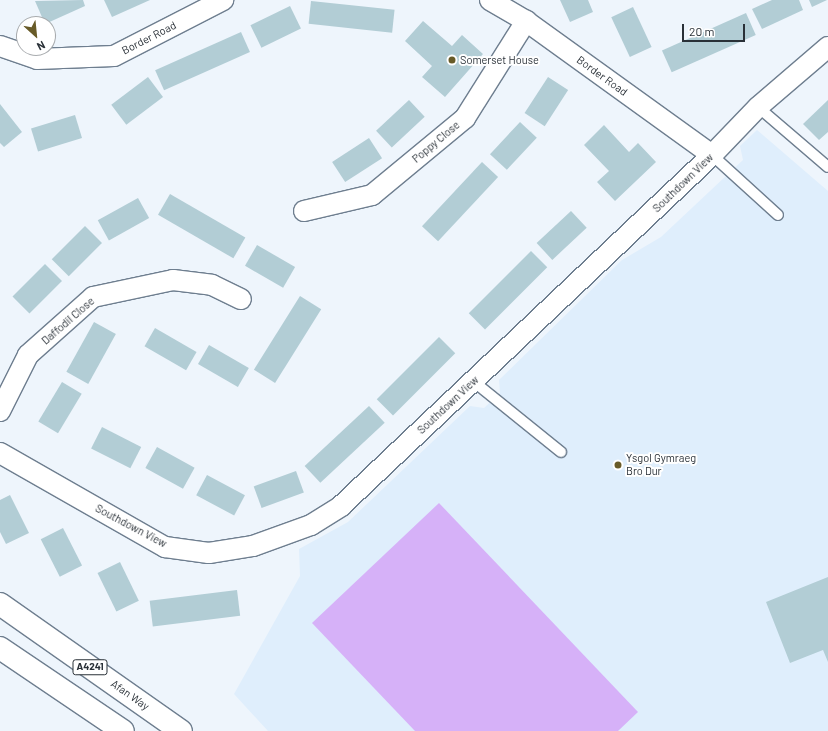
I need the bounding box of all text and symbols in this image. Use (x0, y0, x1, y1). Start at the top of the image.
north arrow (16, 16, 56, 56)
scale bar (684, 16, 747, 42)
street label: Border Road (120, 19, 178, 57)
text: 20 m (689, 24, 715, 38)
text: N (35, 39, 47, 54)
place label: Somerset House (460, 53, 539, 67)
street label: Border Road (574, 53, 630, 99)
marker: Somerset House (447, 55, 457, 65)
street label: Poppy Close (410, 118, 462, 166)
street label: Southdown View (650, 151, 716, 215)
street label: Daffodil Close (39, 295, 97, 347)
street label: Southdown View (415, 373, 481, 437)
place label: Ysgol Gymraeg Bro Dur (626, 452, 696, 478)
marker: Ysgol Gymraeg Bro Dur (613, 460, 623, 470)
street label: Southdown View (93, 502, 169, 550)
road number: A4241 (72, 659, 108, 675)
street label: Afan Way (108, 677, 152, 713)

